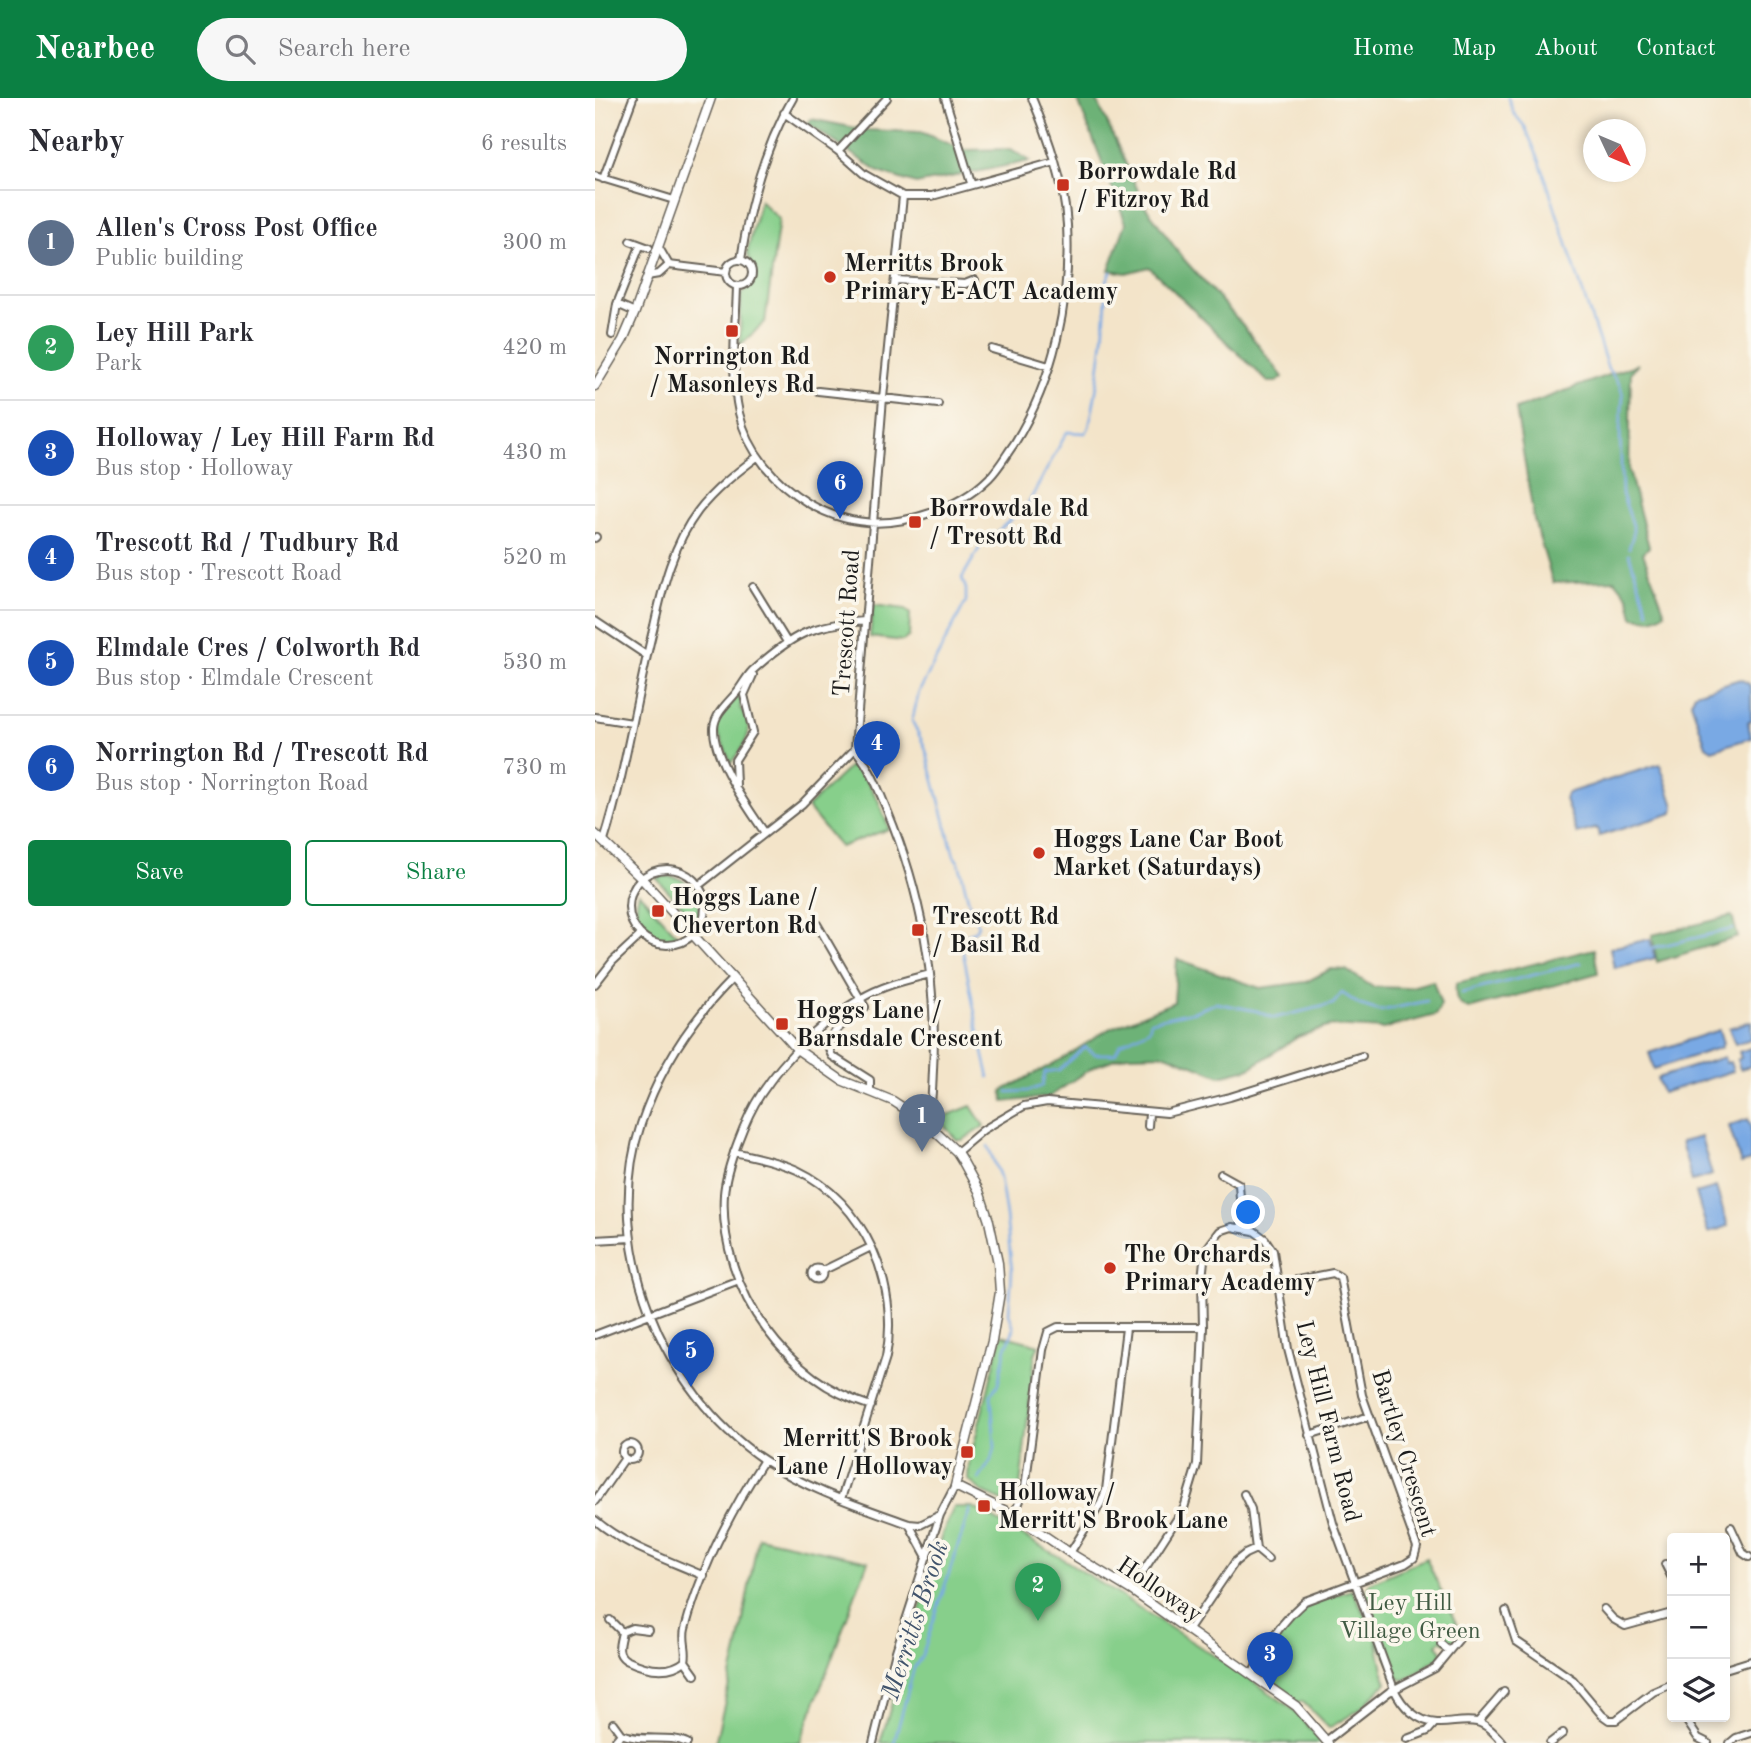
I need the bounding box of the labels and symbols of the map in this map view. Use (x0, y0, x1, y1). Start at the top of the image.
north arrow (1583, 119, 1646, 182)
place label: Borrowdale Rd / Fitzroy Rd (1077, 161, 1237, 213)
marker: Borrowdale Rd / Fitzroy Rd (1055, 177, 1071, 193)
place label: Merritts Brook Primary E-ACT Academy (844, 253, 1118, 305)
marker: Merritts Brook Primary E-ACT Academy (822, 269, 838, 285)
marker: Norrington Rd / Masonleys Rd (724, 323, 740, 339)
place label: Norrington Rd / Masonleys Rd (649, 346, 815, 398)
pin: 6 (817, 461, 863, 519)
place label: Borrowdale Rd / Tresott Rd (929, 498, 1089, 550)
marker: Borrowdale Rd / Tresott Rd (907, 514, 923, 530)
street label: Trescott Road (831, 549, 865, 698)
pin: 4 (854, 721, 900, 779)
place label: Hoggs Lane Car Boot Market (Saturdays) (1053, 829, 1284, 881)
marker: Hoggs Lane Car Boot Market (Saturdays) (1031, 845, 1047, 861)
place label: Hoggs Lane / Cheverton Rd (672, 887, 818, 939)
marker: Hoggs Lane / Cheverton Rd (650, 903, 666, 919)
place label: Trescott Rd / Basil Rd (932, 906, 1059, 958)
marker: Trescott Rd / Basil Rd (910, 922, 926, 938)
place label: Hoggs Lane / Barnsdale Crescent (796, 1000, 1003, 1052)
marker: Hoggs Lane / Barnsdale Crescent (774, 1016, 790, 1032)
pin: 1 (899, 1094, 945, 1152)
your location (1231, 1195, 1265, 1229)
place label: The Orchards Primary Academy (1124, 1244, 1316, 1296)
marker: The Orchards Primary Academy (1102, 1260, 1118, 1276)
street label: Ley Hill Farm Road (1290, 1318, 1364, 1525)
pin: 5 (668, 1329, 714, 1387)
street label: Bartley Crescent (1366, 1367, 1440, 1540)
place label: Merritt'S Brook Lane / Holloway (776, 1428, 953, 1480)
marker: Merritt'S Brook Lane / Holloway (959, 1444, 975, 1460)
place label: Holloway / Merritt'S Brook Lane (998, 1482, 1228, 1534)
marker: Holloway / Merritt'S Brook Lane (976, 1498, 992, 1514)
water label: Merritts Brook (878, 1538, 954, 1704)
street label: Holloway (1112, 1553, 1206, 1628)
pin: 2 (1015, 1563, 1061, 1621)
park label: Ley Hill Village Green (1339, 1592, 1481, 1644)
pin: 3 (1247, 1632, 1293, 1690)

